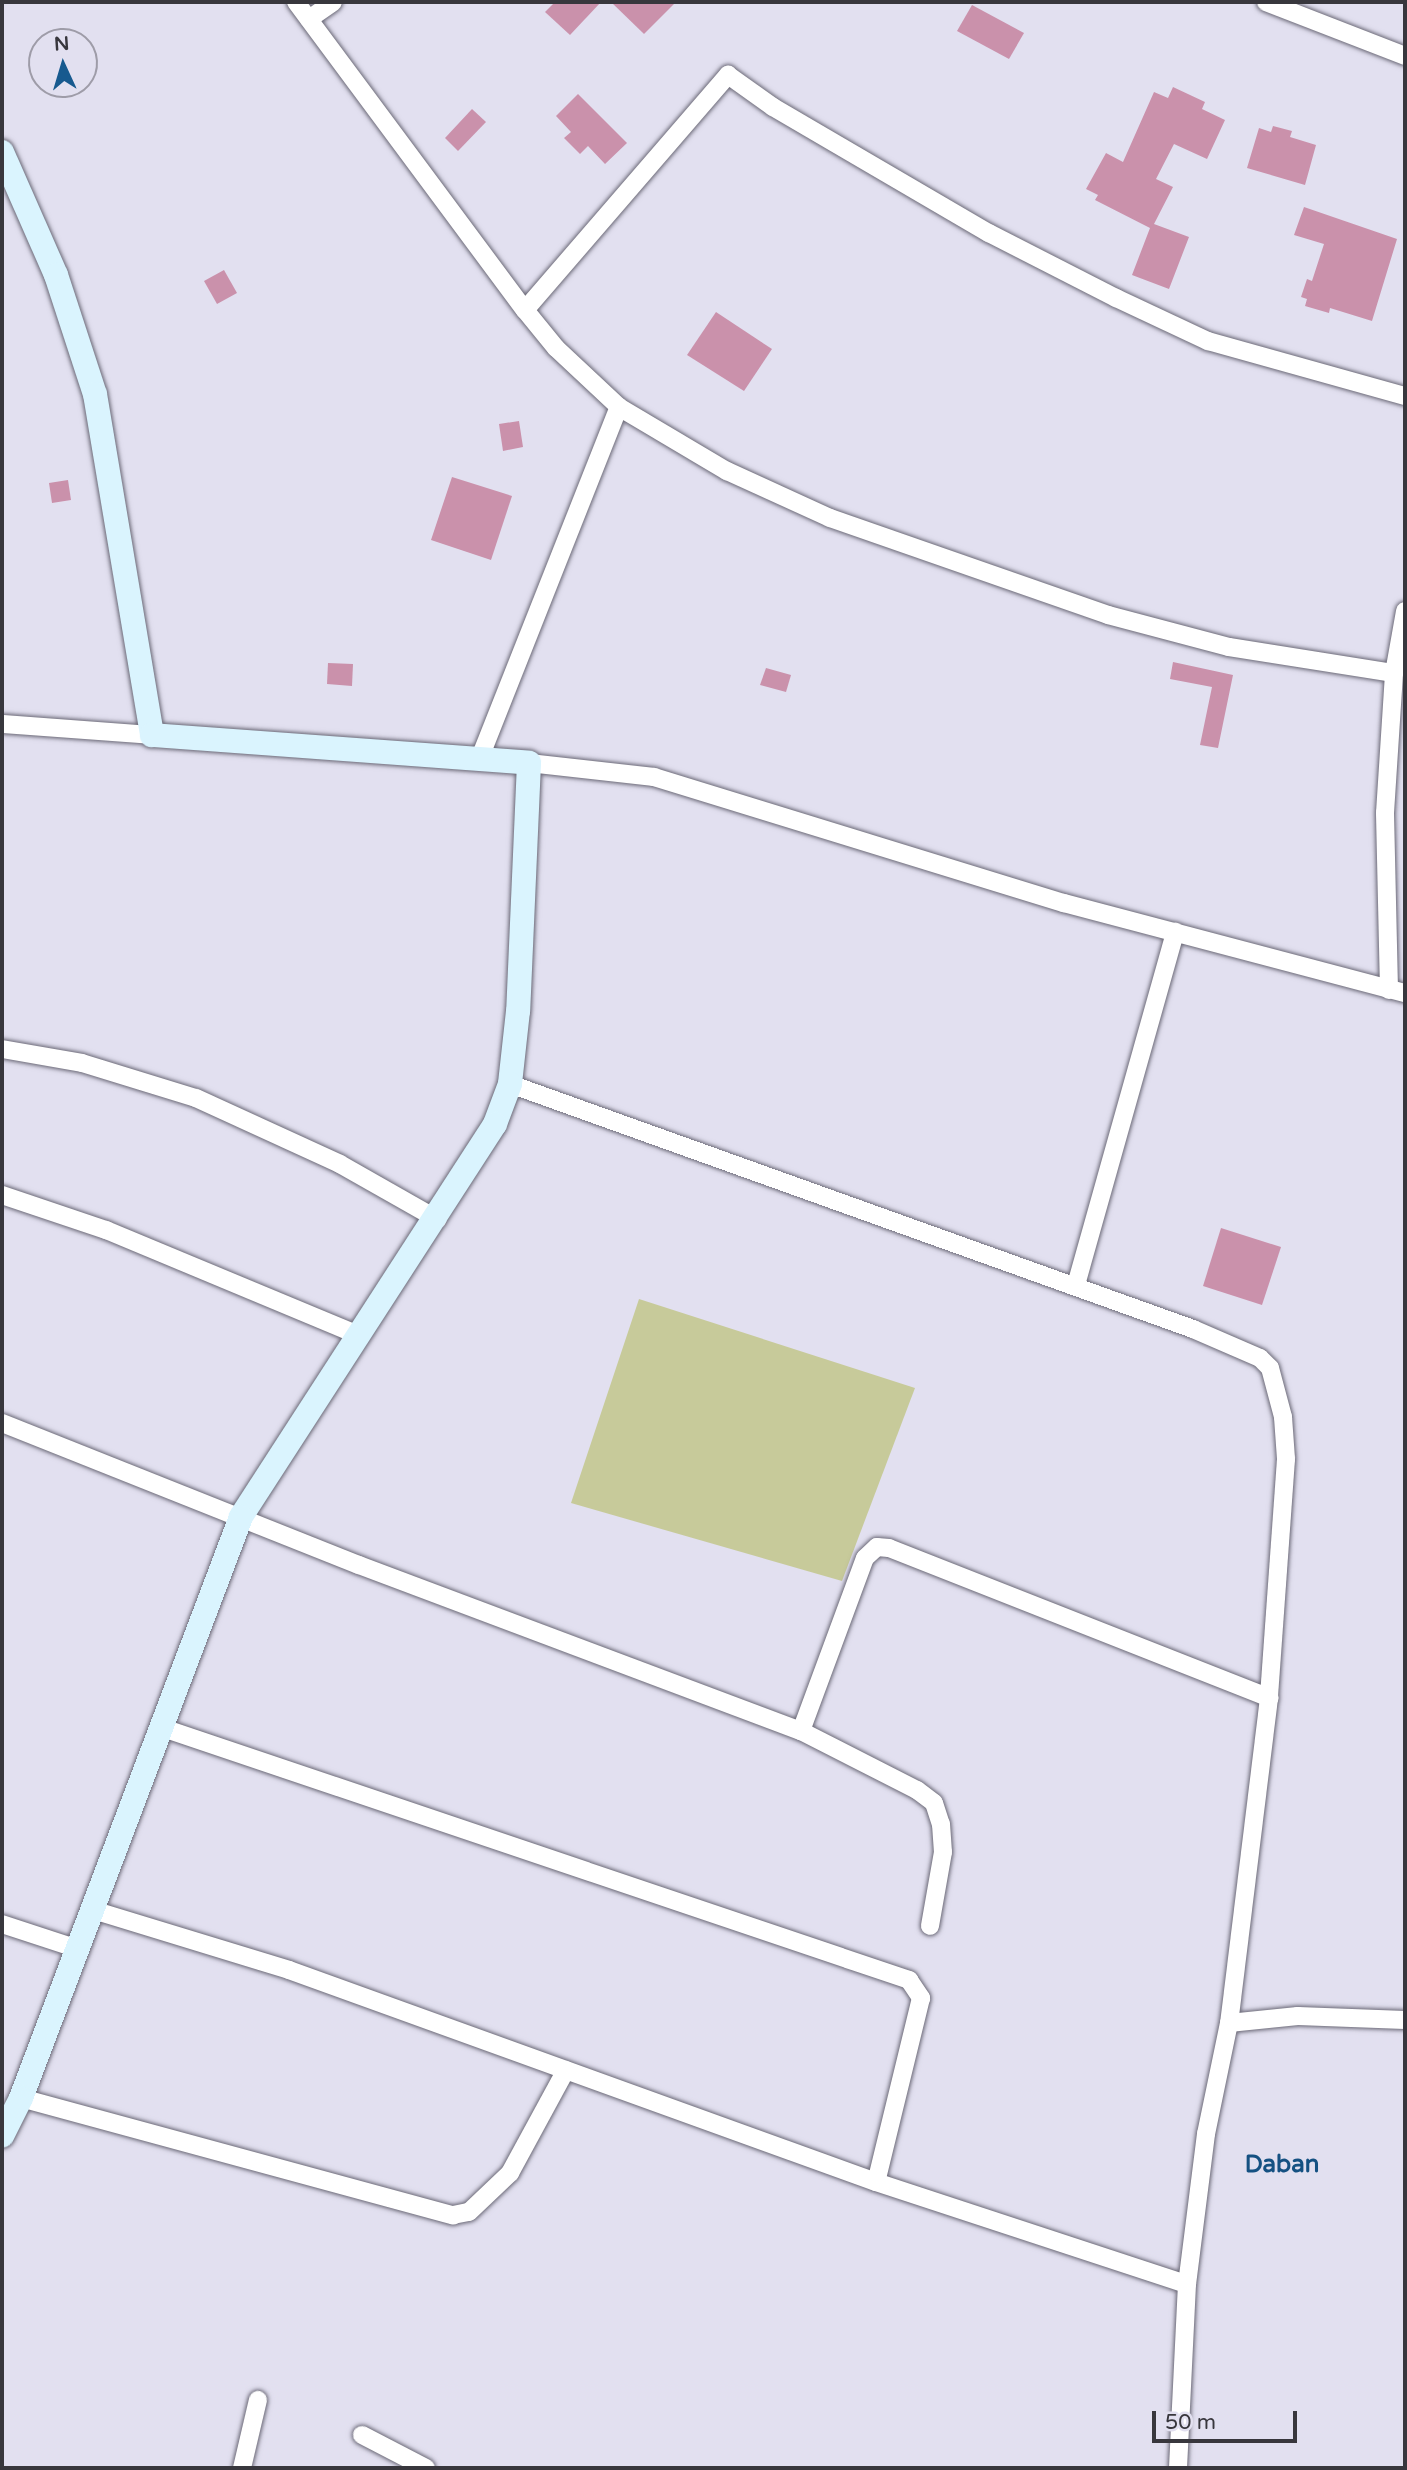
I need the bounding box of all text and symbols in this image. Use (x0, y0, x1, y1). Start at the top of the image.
north arrow (28, 28, 98, 98)
text: N (53, 33, 70, 56)
district label: Daban (1245, 2151, 1319, 2179)
scale bar (1155, 2396, 1300, 2440)
text: 50 m (1165, 2410, 1216, 2435)

